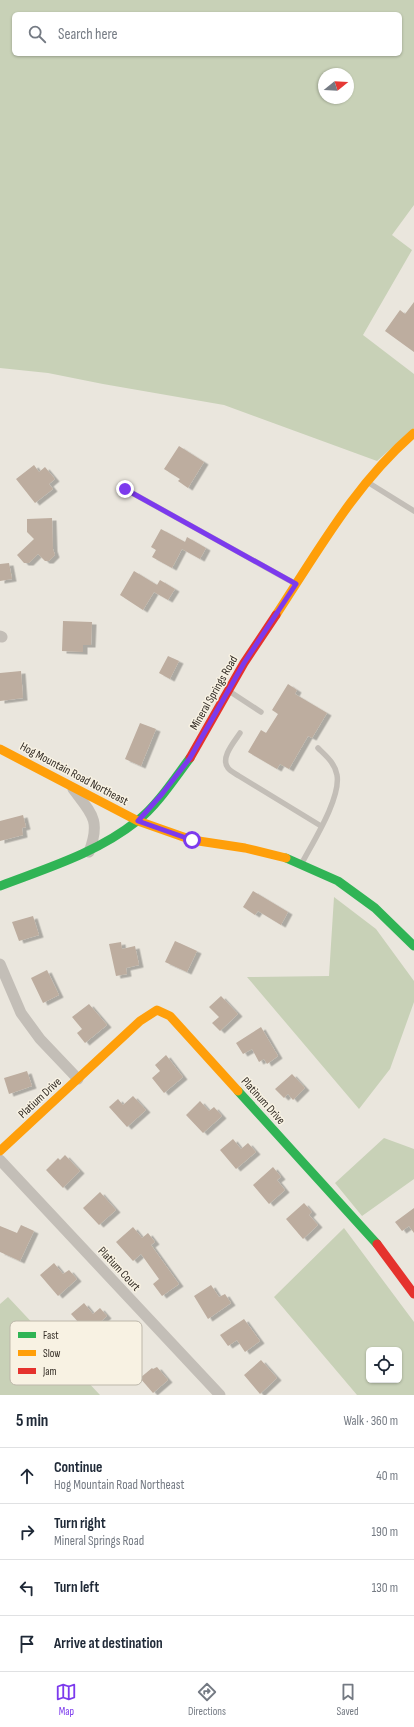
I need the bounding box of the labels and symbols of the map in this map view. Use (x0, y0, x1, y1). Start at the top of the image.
north arrow (318, 68, 354, 104)
route end (116, 480, 134, 498)
street label: Mineral Springs Road (187, 653, 241, 733)
street label: Hog Mountain Road Northeast (17, 739, 131, 809)
route start (183, 831, 201, 849)
street label: Platium Drive (15, 1074, 65, 1122)
street label: Platinum Drive (238, 1074, 288, 1128)
street label: Platium Court (95, 1244, 144, 1295)
legend (10, 1321, 142, 1385)
text: Fast (43, 1329, 59, 1342)
text: Slow (43, 1347, 60, 1360)
text: Jam (42, 1365, 57, 1378)

